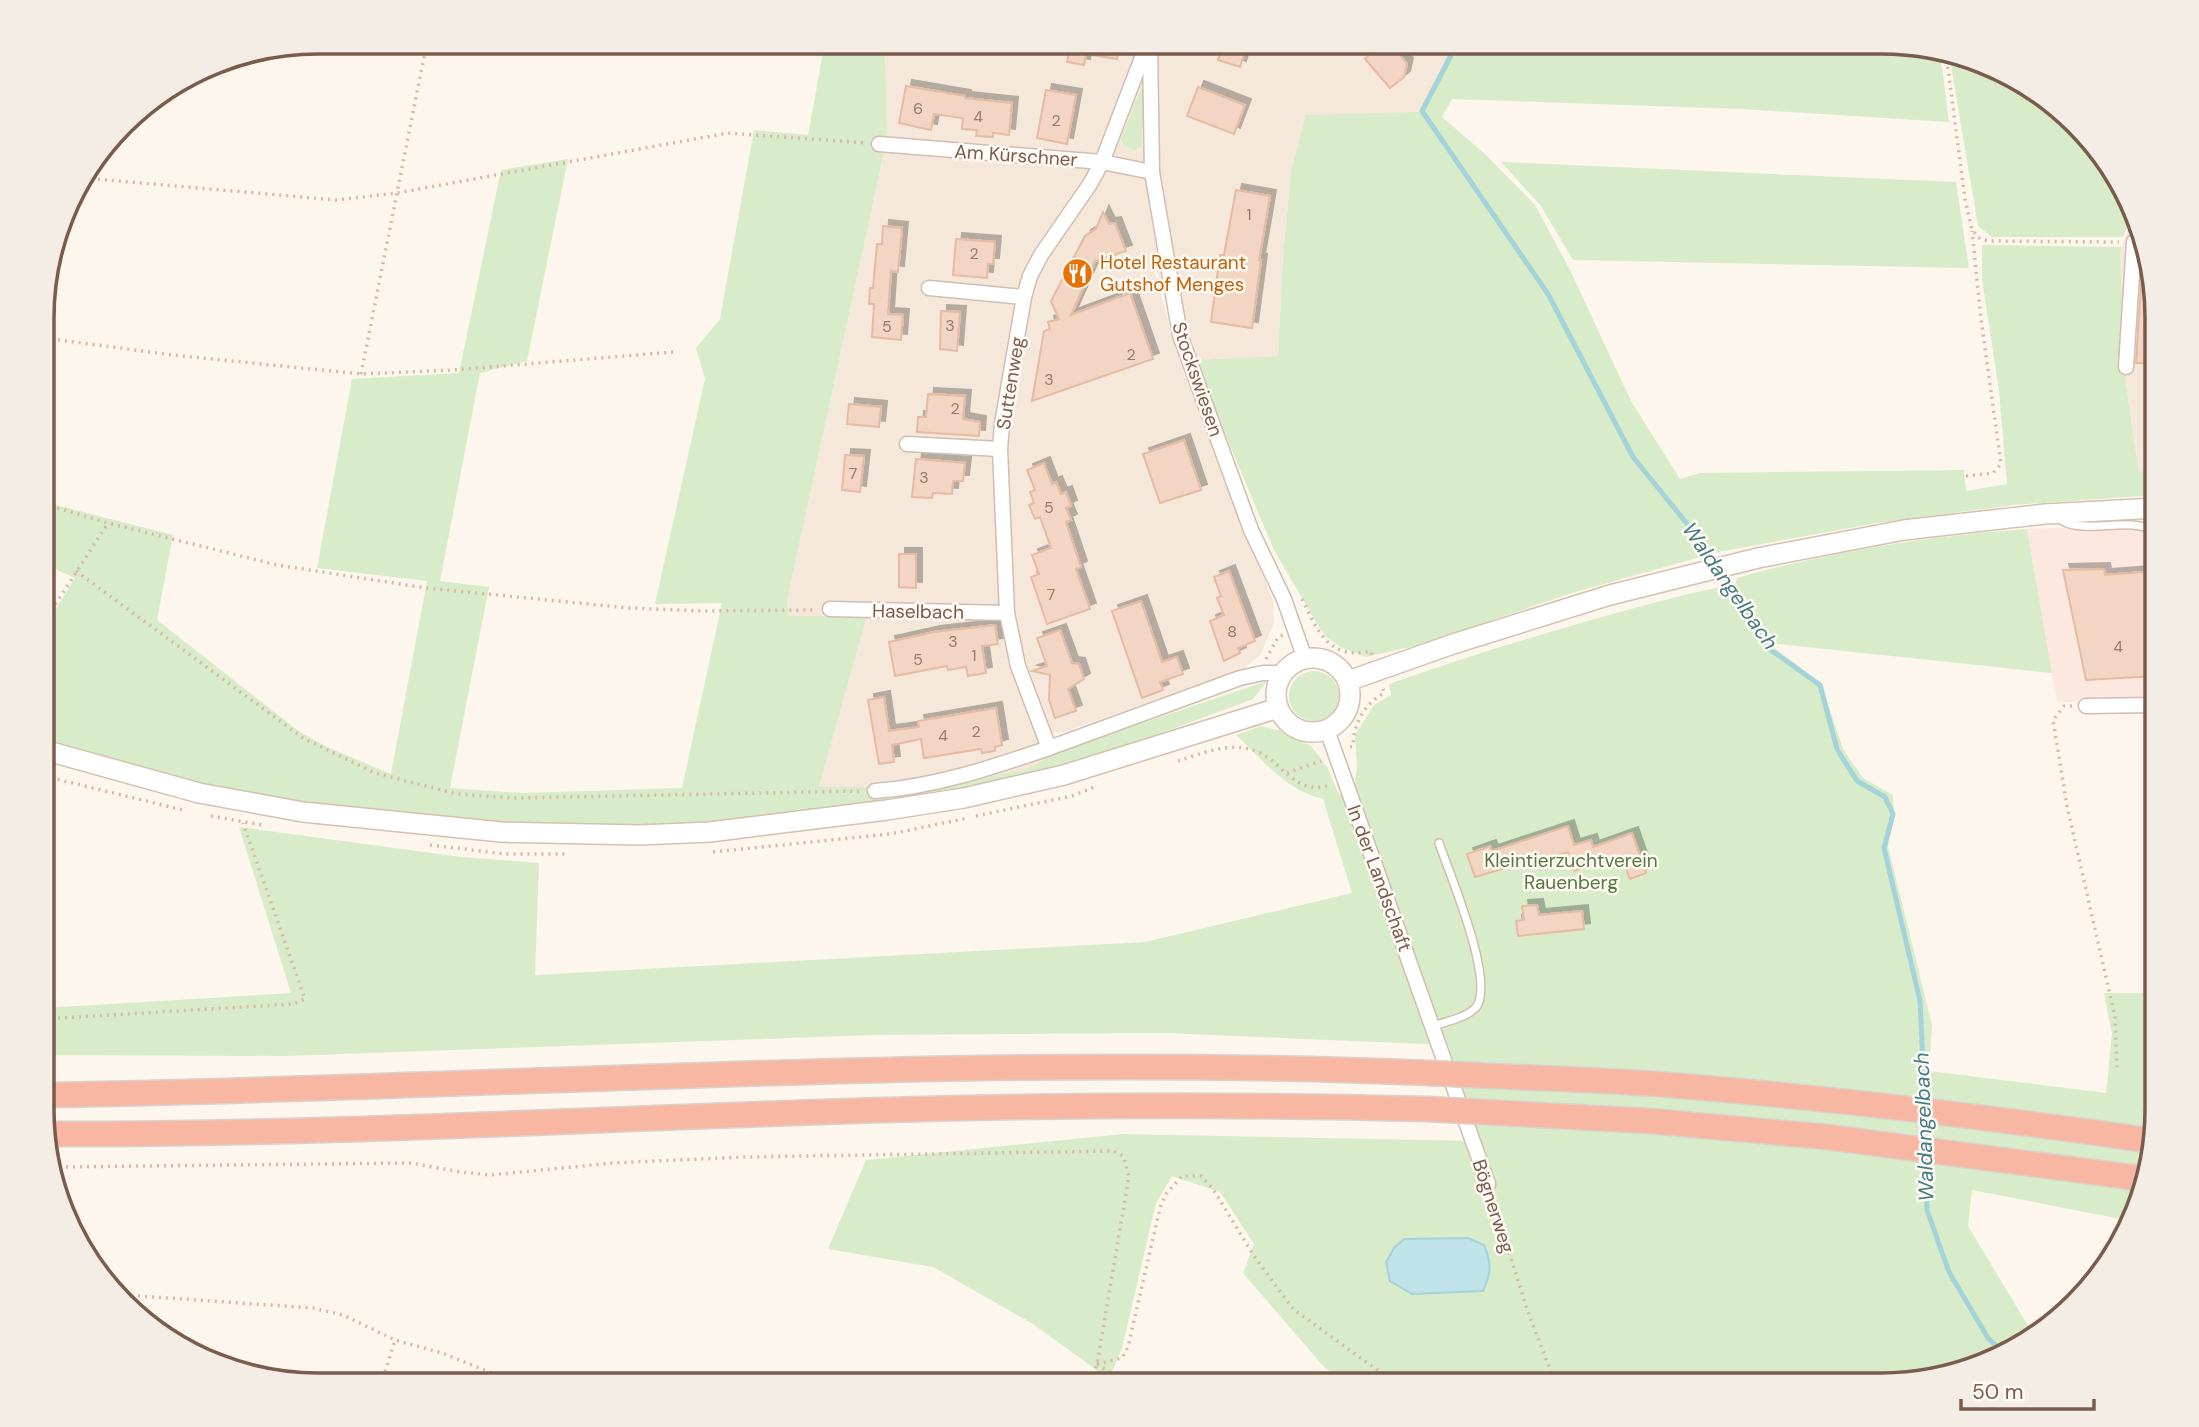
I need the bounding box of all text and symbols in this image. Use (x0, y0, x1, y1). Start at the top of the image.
house number: 6 (913, 98, 923, 119)
house number: 4 (973, 106, 983, 127)
house number: 2 (1051, 110, 1061, 131)
street label: Am Kürschner (954, 139, 1078, 172)
house number: 1 (1247, 204, 1252, 225)
house number: 2 (969, 243, 979, 264)
place label: Hotel Restaurant Gutshof Menges (1100, 250, 1246, 297)
restaurant icon: Hotel Restaurant Gutshof Menges (1060, 256, 1094, 290)
house number: 3 (945, 315, 955, 336)
house number: 5 (882, 316, 892, 337)
street label: Stockswiesen (1166, 319, 1229, 440)
street label: Suttenweg (991, 334, 1030, 431)
house number: 2 (1126, 344, 1136, 365)
house number: 3 (1044, 369, 1054, 390)
house number: 2 (950, 398, 960, 419)
house number: 7 (849, 463, 857, 484)
house number: 3 (919, 467, 929, 488)
house number: 5 (1044, 497, 1054, 518)
water label: Waldangelbach (1676, 517, 1784, 655)
house number: 7 (1047, 584, 1055, 605)
street label: Haselbach (872, 598, 964, 625)
house number: 8 (1227, 621, 1237, 642)
house number: 3 (948, 631, 958, 652)
house number: 4 (2113, 636, 2123, 657)
house number: 1 (972, 645, 977, 666)
house number: 5 (913, 649, 923, 670)
house number: 2 (971, 721, 981, 742)
house number: 4 (938, 725, 948, 746)
street label: In der Landschaft (1341, 802, 1418, 955)
park label: Kleintierzuchtverein Rauenberg (1484, 848, 1658, 895)
water label: Waldangelbach (1907, 1052, 1941, 1202)
street label: Bögnerweg (1467, 1156, 1521, 1257)
scale bar (1961, 1368, 2094, 1412)
text: 50 m (1972, 1378, 2023, 1406)

